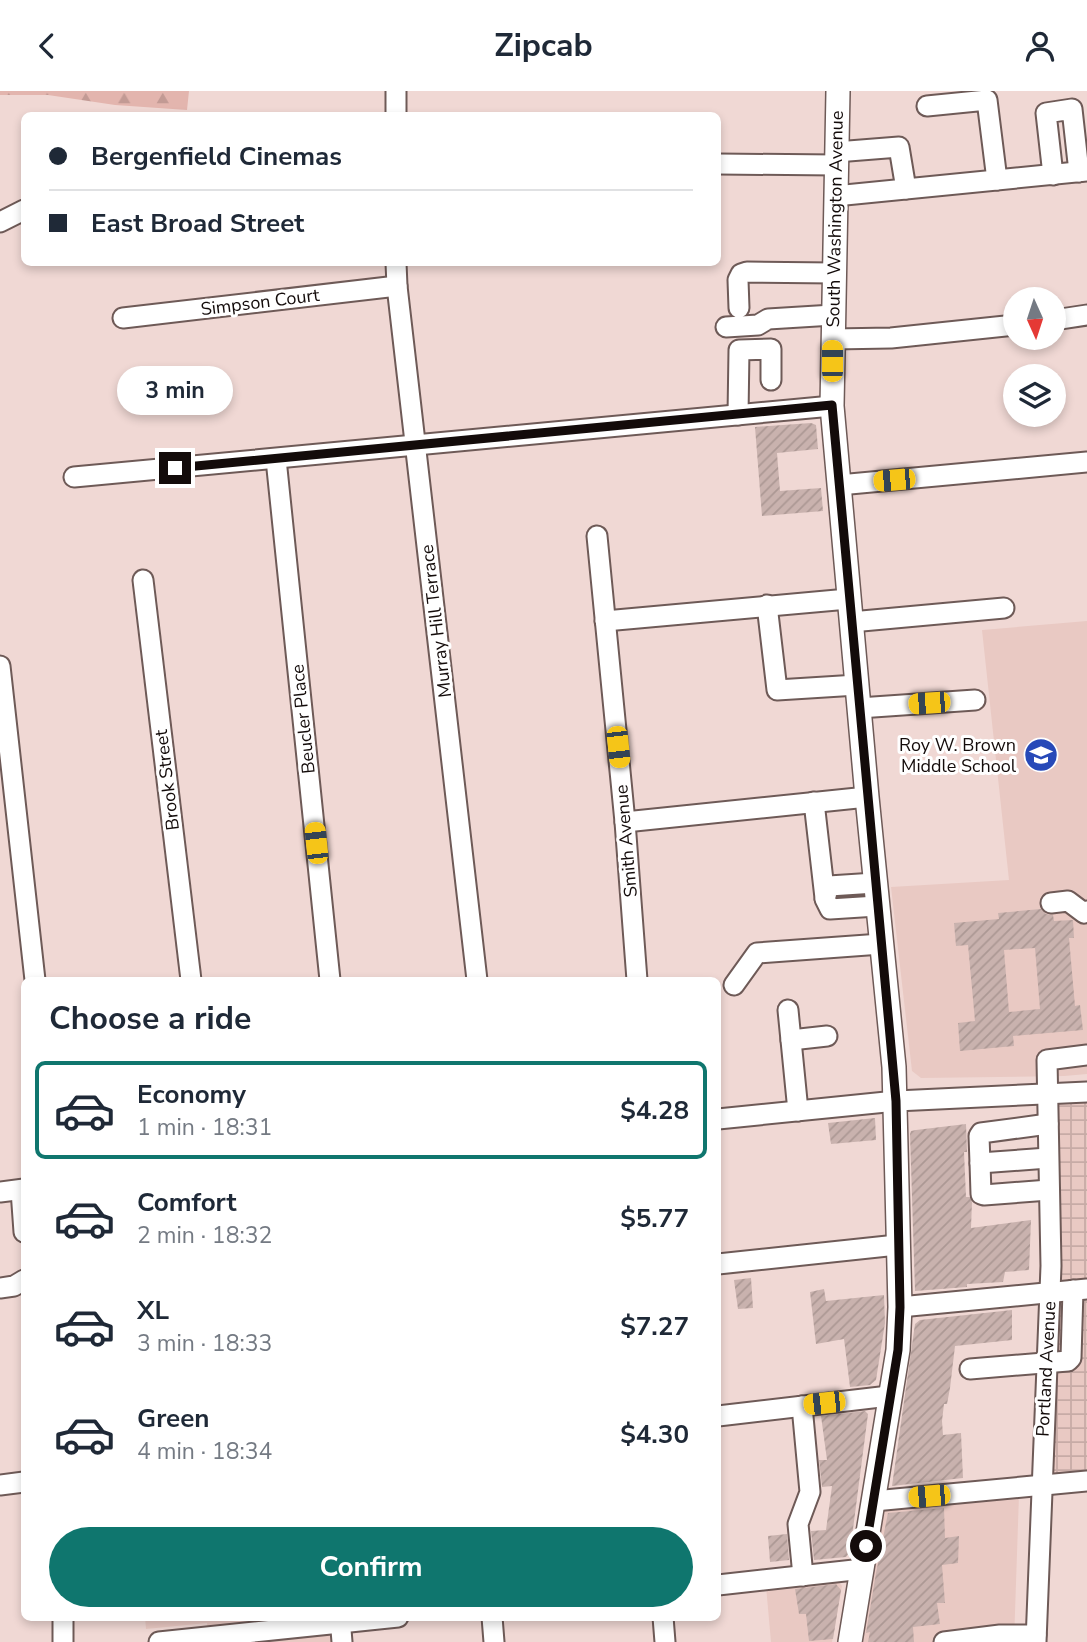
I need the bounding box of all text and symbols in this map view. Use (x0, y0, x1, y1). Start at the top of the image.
text: Zipcab (494, 24, 593, 67)
icon: back (28, 27, 66, 65)
icon: person (1021, 27, 1059, 65)
street label: South Washington Avenue (821, 110, 849, 328)
text: Bergenfield Cinemas (91, 139, 342, 174)
text: East Broad Street (91, 206, 304, 241)
street label: Simpson Court (199, 283, 321, 321)
north arrow (1003, 287, 1066, 350)
map controls (1003, 287, 1066, 427)
car (822, 340, 843, 382)
button: layers (1003, 364, 1066, 427)
callout: 3 min (117, 367, 233, 415)
text: 3 min (145, 375, 205, 406)
route end (159, 452, 191, 484)
car (873, 468, 916, 492)
street label: Murray Hill Terrace (415, 543, 457, 699)
street label: Beucler Place (285, 663, 321, 775)
car (908, 691, 951, 715)
car (606, 725, 631, 769)
street label: Brook Street (149, 728, 185, 832)
place label: Roy W. Brown Middle School (899, 733, 1017, 778)
school or university icon: Roy W. Brown Middle School (1022, 736, 1060, 774)
street label: Smith Avenue (609, 784, 643, 898)
car (304, 821, 329, 865)
text: Choose a ride (49, 997, 251, 1040)
text: Economy (137, 1077, 246, 1112)
icon: car (53, 1079, 116, 1142)
text: $4.28 (620, 1093, 689, 1128)
text: 1 min · 18:31 (137, 1112, 272, 1143)
text: Comfort (137, 1185, 237, 1220)
icon: car (53, 1187, 116, 1250)
text: $5.77 (620, 1201, 689, 1236)
text: 2 min · 18:32 (137, 1220, 272, 1251)
text: XL (137, 1293, 169, 1328)
icon: car (53, 1295, 116, 1358)
street label: Portland Avenue (1030, 1301, 1062, 1437)
text: $7.27 (620, 1309, 689, 1344)
text: 3 min · 18:33 (137, 1328, 272, 1359)
car (803, 1390, 846, 1416)
text: Green (137, 1401, 210, 1436)
icon: car (53, 1403, 116, 1466)
text: $4.30 (620, 1417, 689, 1452)
text: 4 min · 18:34 (137, 1436, 272, 1467)
car (908, 1484, 951, 1508)
button: Confirm (49, 1527, 693, 1607)
route start (850, 1530, 882, 1562)

